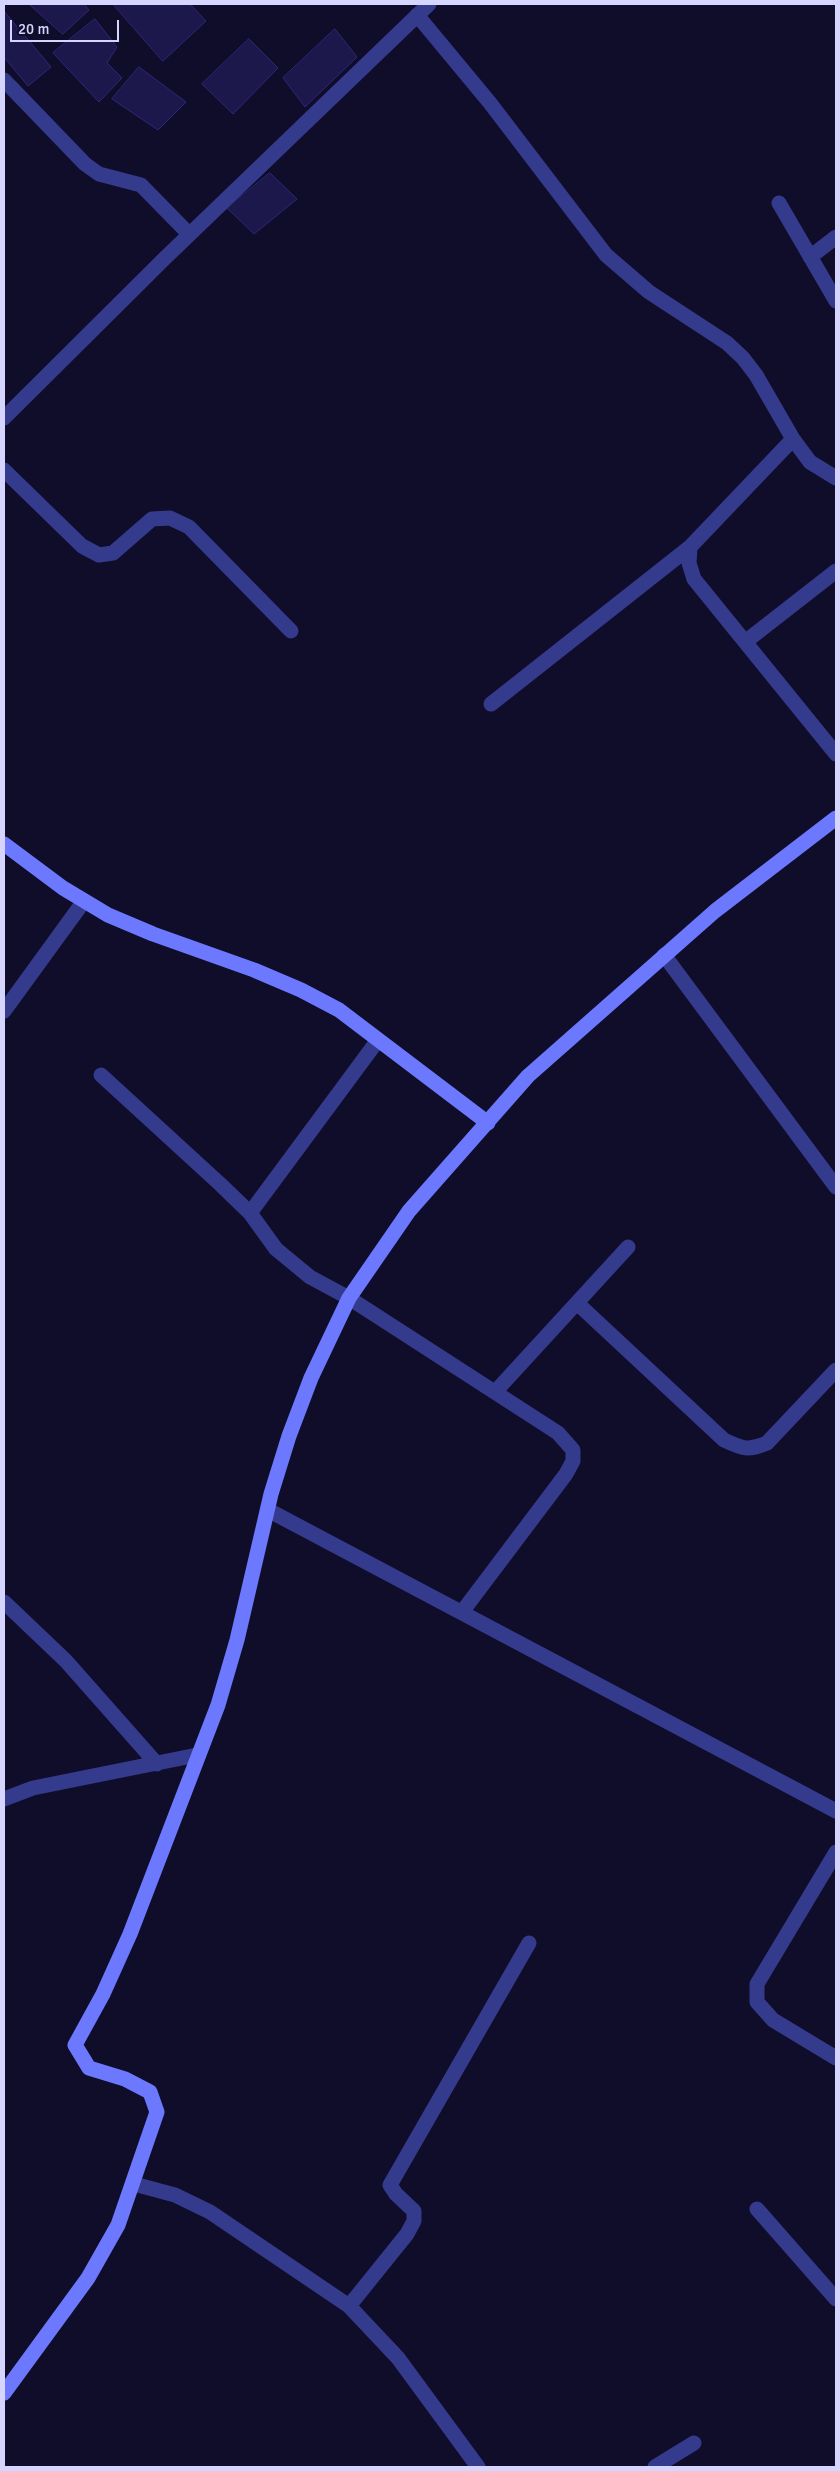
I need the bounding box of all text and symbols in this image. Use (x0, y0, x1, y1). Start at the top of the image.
scale bar (12, 10, 121, 42)
text: 20 m (18, 20, 49, 38)

